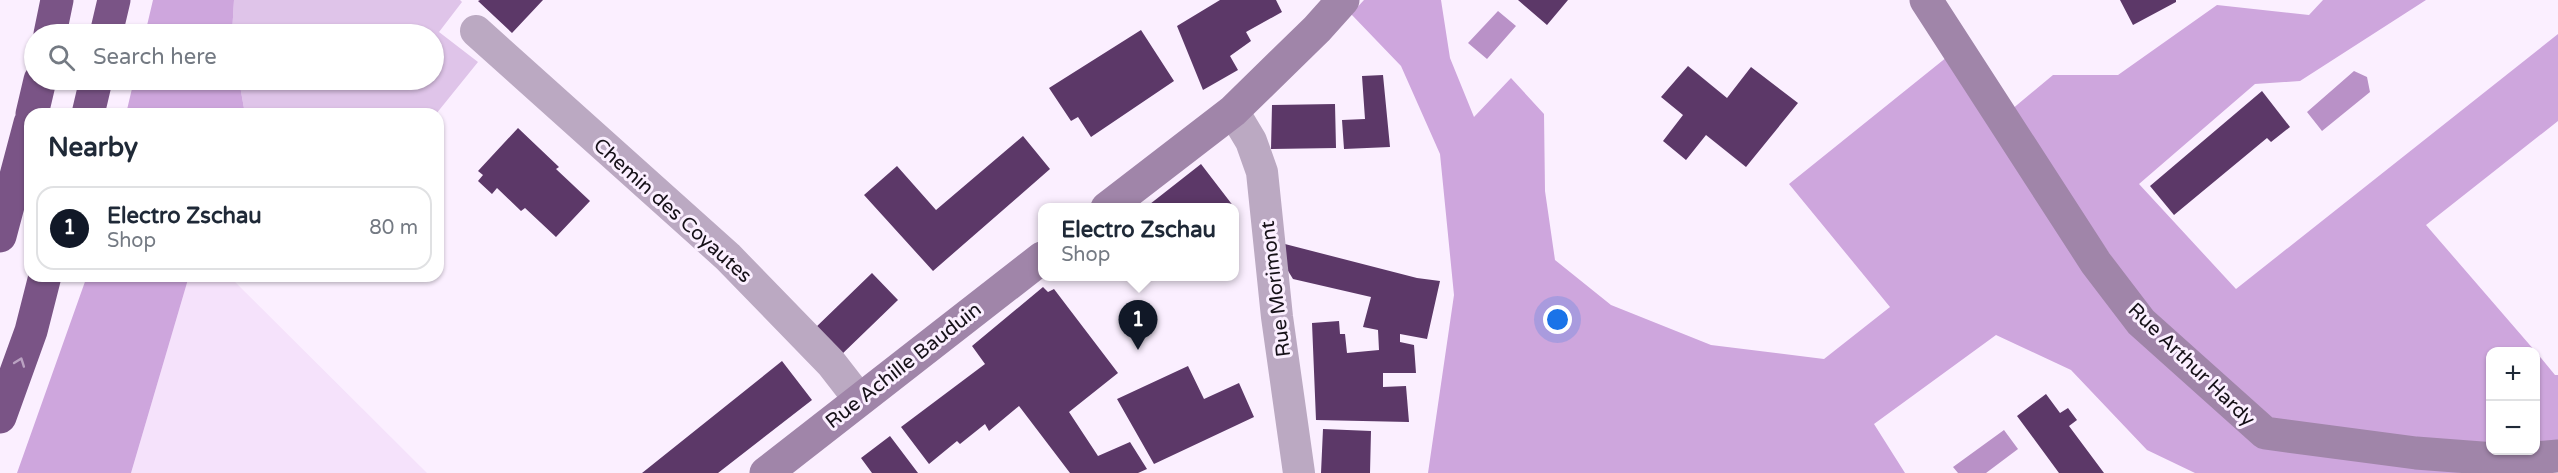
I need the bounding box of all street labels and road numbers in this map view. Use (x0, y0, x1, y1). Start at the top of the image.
street label: Chemin des Coyautes (588, 133, 756, 288)
street label: Rue Morimont (1256, 219, 1296, 358)
street label: Rue Achille Bauduin (821, 298, 986, 434)
street label: Rue Arthur Hardy (2123, 298, 2260, 432)

